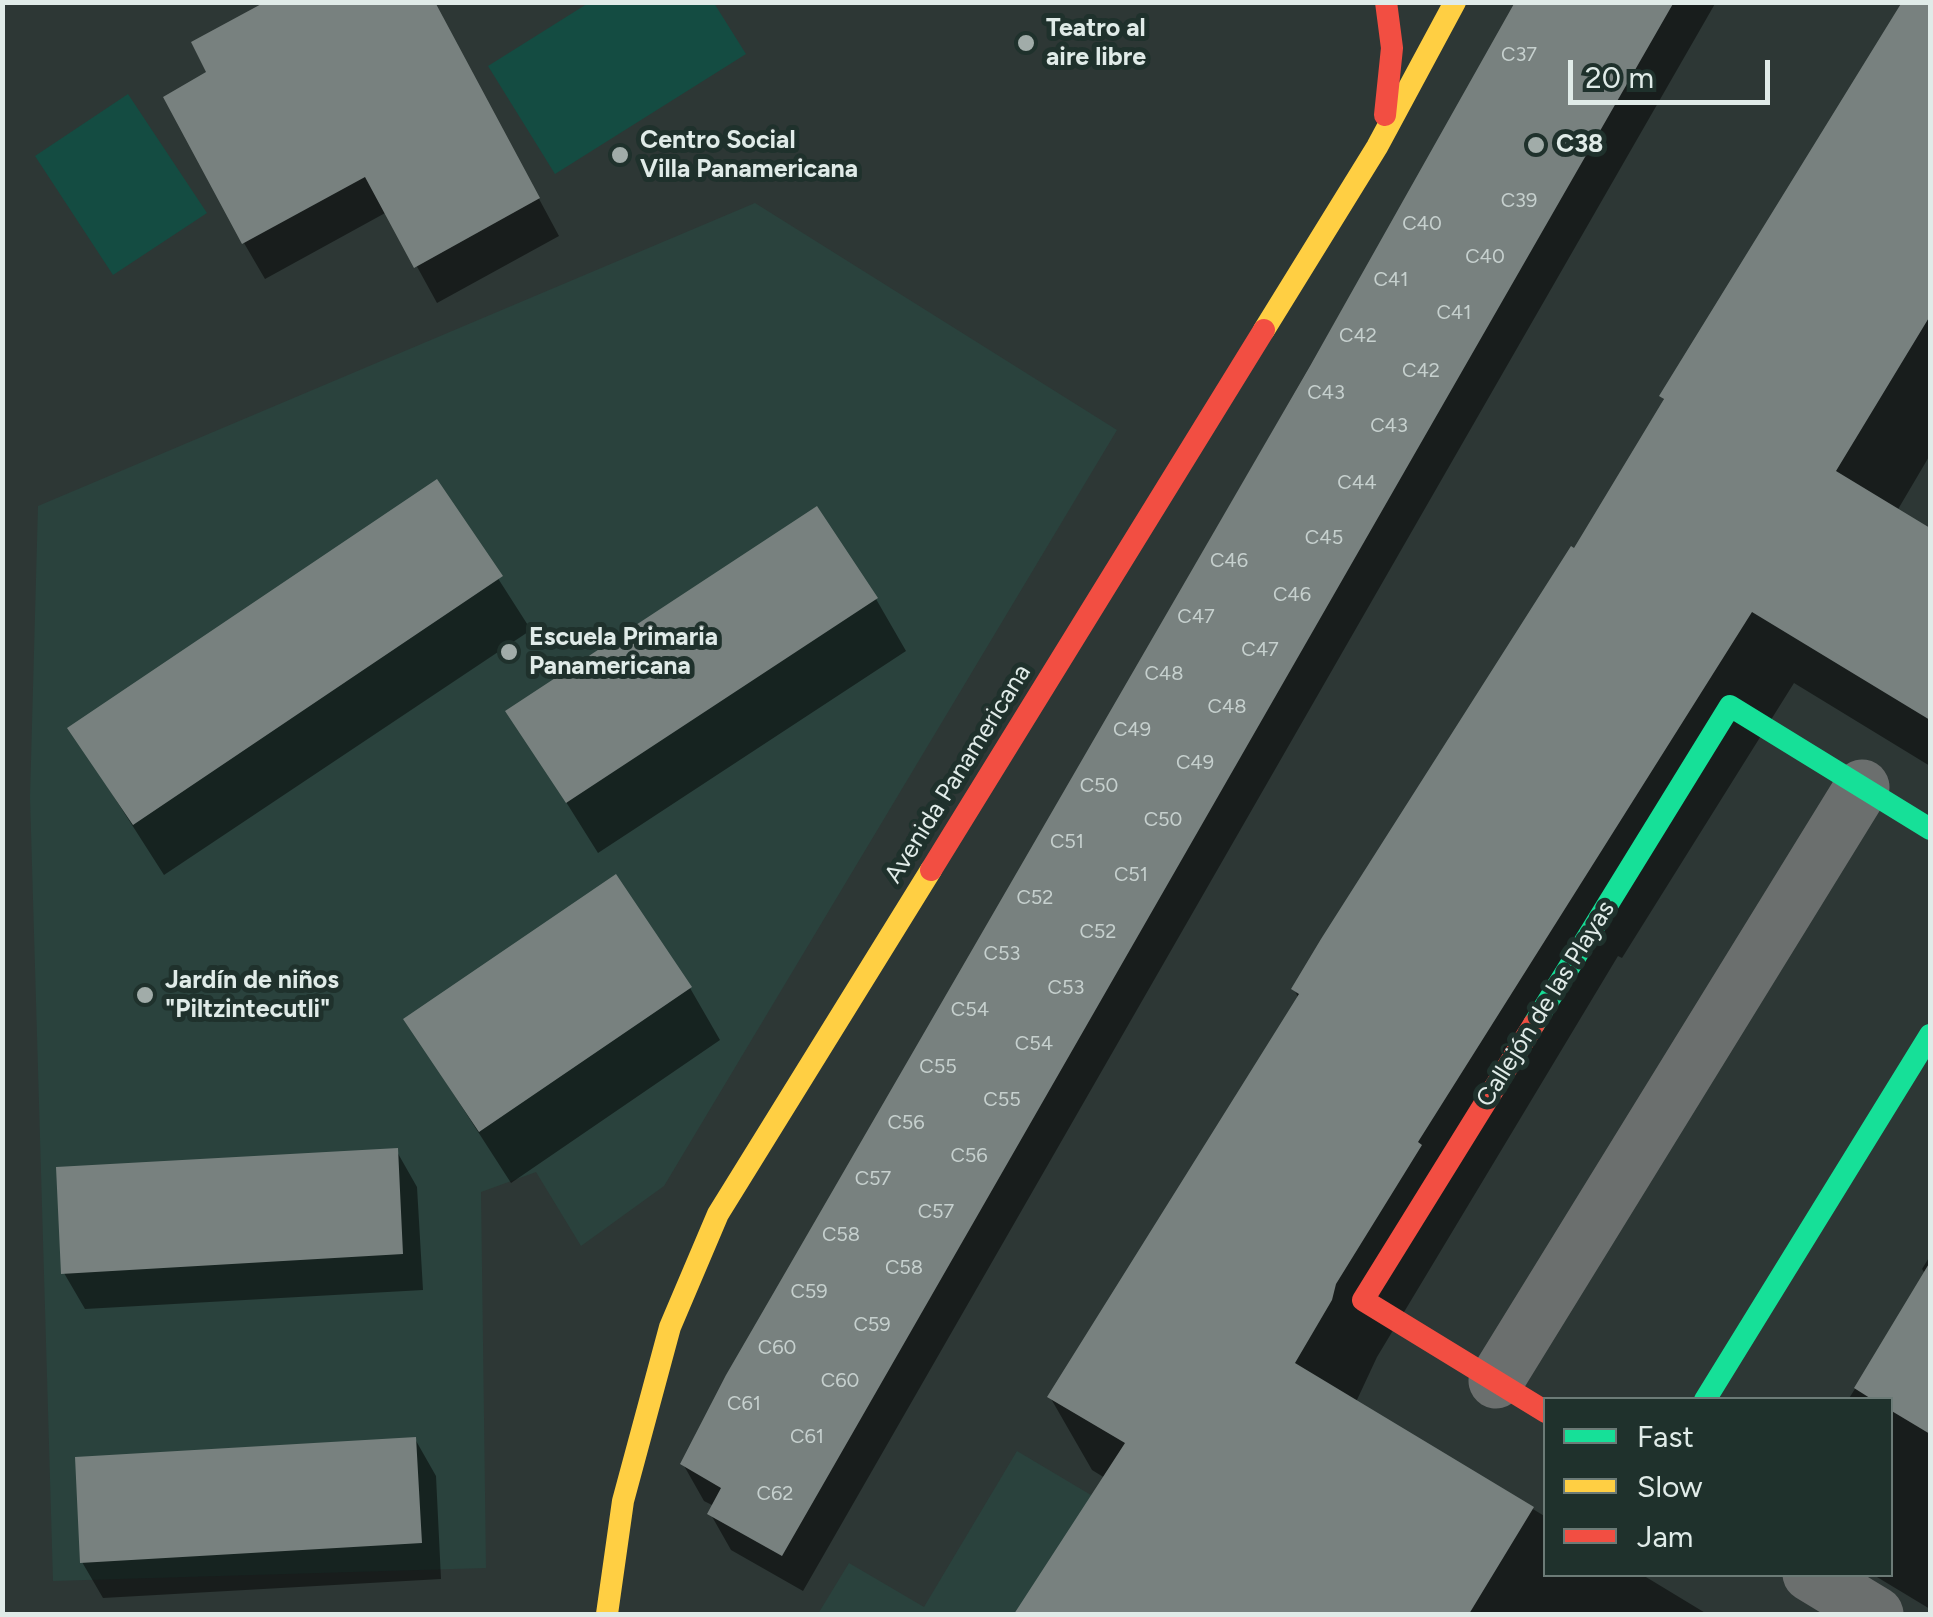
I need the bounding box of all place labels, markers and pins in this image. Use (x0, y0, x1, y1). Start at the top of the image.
place label: Teatro al aire libre (1046, 14, 1146, 73)
marker: Teatro al aire libre (1015, 32, 1037, 54)
place label: Centro Social Villa Panamericana (640, 126, 858, 185)
place label: C38 (1556, 130, 1603, 160)
marker: C38 (1525, 134, 1547, 156)
marker: Centro Social Villa Panamericana (609, 144, 631, 166)
place label: Escuela Primaria Panamericana (529, 623, 718, 682)
marker: Escuela Primaria Panamericana (498, 641, 520, 663)
place label: Jardín de niños "Piltzintecutli" (165, 966, 339, 1025)
marker: Jardín de niños "Piltzintecutli" (134, 984, 156, 1006)

